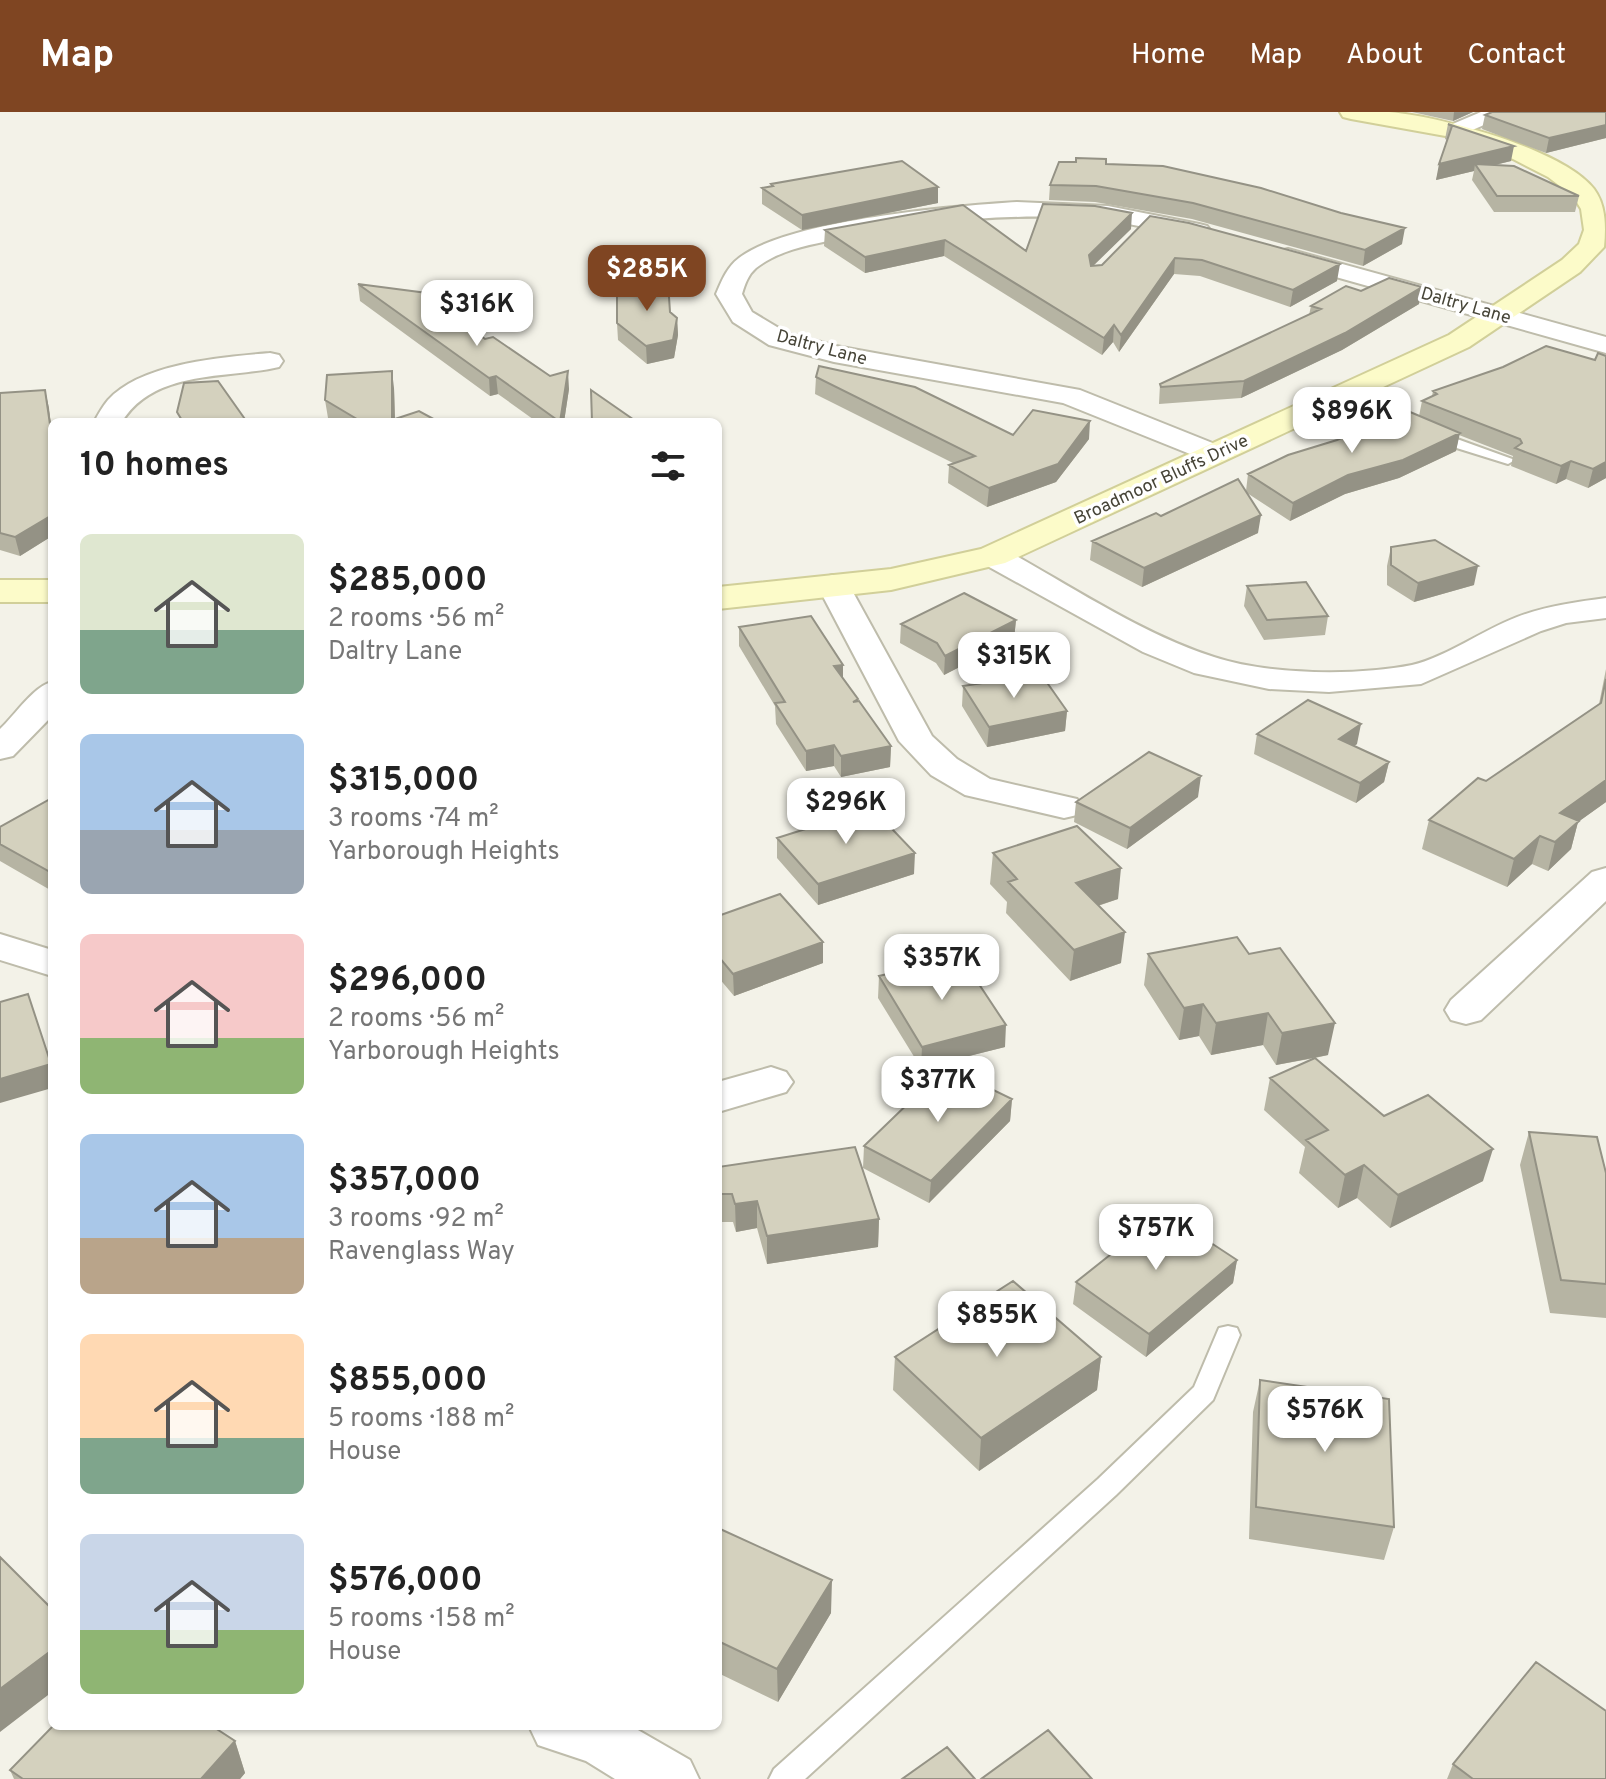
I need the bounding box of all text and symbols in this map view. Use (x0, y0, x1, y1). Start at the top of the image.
text: Map (40, 32, 114, 81)
text: Home (1131, 38, 1205, 74)
text: Map (1249, 38, 1302, 74)
text: About (1346, 38, 1423, 74)
text: Contact (1467, 38, 1566, 74)
pin: $285K (591, 245, 703, 313)
text: $285K (606, 254, 688, 287)
pin: $316K (421, 280, 533, 348)
street label: Daltry Lane (1418, 283, 1513, 330)
text: $316K (439, 289, 515, 322)
street label: Daltry Lane (774, 325, 870, 372)
pin: $896K (1296, 387, 1408, 455)
text: $896K (1311, 396, 1393, 429)
street label: Broadmoor Bluffs Drive (1071, 430, 1252, 531)
icon: filters (646, 444, 690, 488)
text: 10 homes (80, 445, 229, 488)
text: $285,000 (328, 560, 487, 603)
icon: home (144, 566, 240, 662)
text: 2 rooms · 56 m² (328, 603, 504, 636)
pin: $315K (958, 632, 1070, 700)
text: Daltry Lane (328, 636, 462, 669)
text: $315K (976, 641, 1052, 674)
text: $315,000 (328, 760, 479, 803)
icon: home (144, 766, 240, 862)
pin: $296K (790, 778, 902, 846)
text: $296K (805, 787, 887, 820)
text: 3 rooms · 74 m² (328, 803, 499, 836)
text: Yarborough Heights (328, 836, 560, 869)
pin: $357K (886, 934, 998, 1002)
text: $357K (902, 943, 982, 976)
text: $296,000 (328, 960, 487, 1003)
icon: home (144, 966, 240, 1062)
text: 2 rooms · 56 m² (328, 1003, 504, 1036)
text: Yarborough Heights (328, 1036, 560, 1069)
pin: $377K (882, 1056, 994, 1124)
text: $377K (899, 1065, 977, 1098)
text: $357,000 (328, 1160, 481, 1203)
icon: home (144, 1166, 240, 1262)
text: 3 rooms · 92 m² (328, 1203, 504, 1236)
pin: $757K (1100, 1204, 1212, 1272)
text: $757K (1117, 1213, 1195, 1246)
text: Ravenglass Way (328, 1236, 515, 1269)
pin: $855K (941, 1291, 1053, 1359)
text: $855K (956, 1300, 1038, 1333)
text: $855,000 (328, 1360, 487, 1403)
icon: home (144, 1366, 240, 1462)
pin: $576K (1269, 1386, 1381, 1454)
text: $576K (1286, 1395, 1364, 1428)
text: 5 rooms · 188 m² (328, 1403, 514, 1436)
text: House (328, 1436, 401, 1469)
text: $576,000 (328, 1560, 483, 1603)
icon: home (144, 1566, 240, 1662)
text: 5 rooms · 158 m² (328, 1603, 515, 1636)
text: House (328, 1636, 401, 1669)

